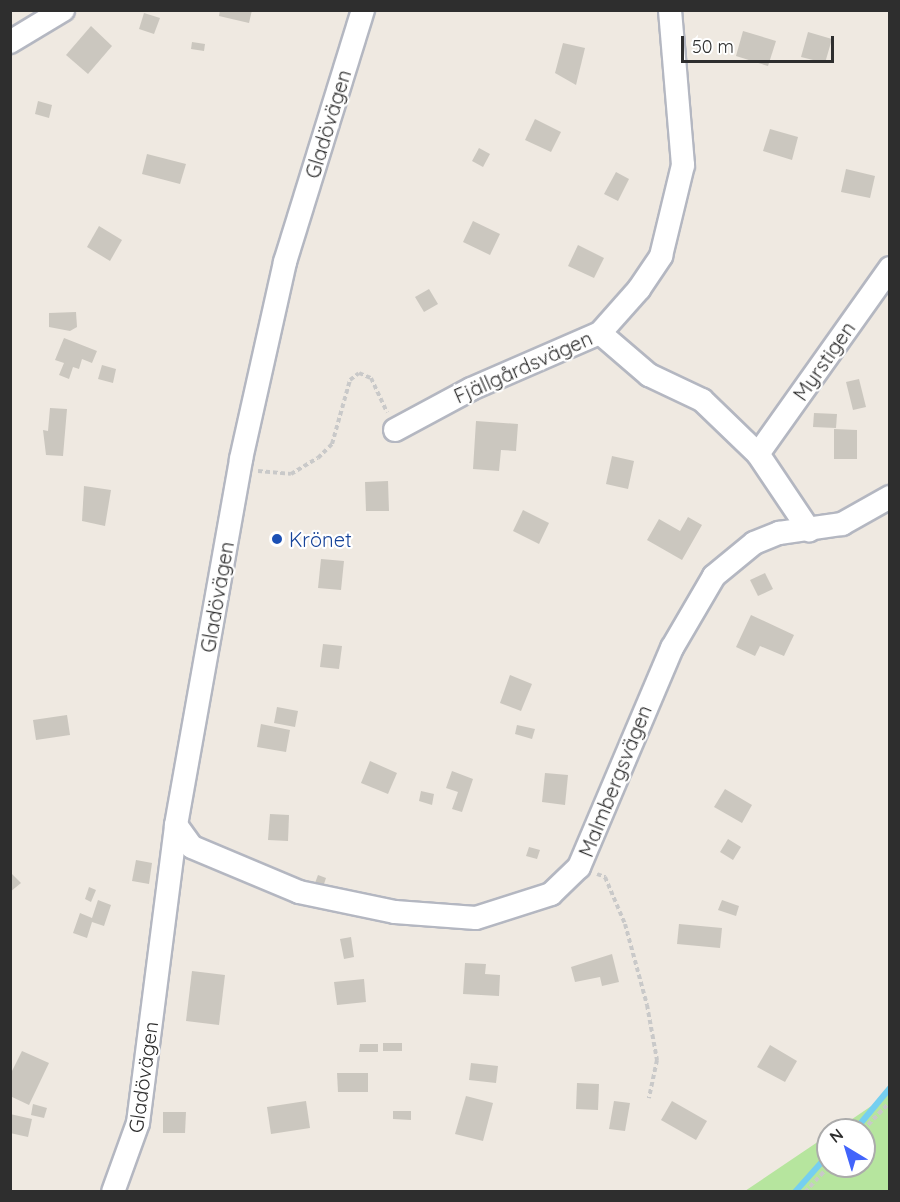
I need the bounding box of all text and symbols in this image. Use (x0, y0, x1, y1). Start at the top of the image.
scale bar (684, 24, 837, 62)
text: 50 m (692, 35, 734, 58)
street label: Gladövägen (300, 67, 356, 181)
street label: Myrstigen (788, 317, 860, 405)
street label: Fjällgårdsvägen (450, 326, 596, 408)
place label: Krönet (289, 527, 352, 551)
marker: Krönet (270, 532, 284, 546)
street label: Gladövägen (195, 540, 239, 654)
street label: Malmbergsvägen (574, 702, 656, 860)
street label: Gladövägen (123, 1020, 163, 1134)
north arrow (816, 1118, 876, 1178)
text: N (825, 1124, 847, 1147)

